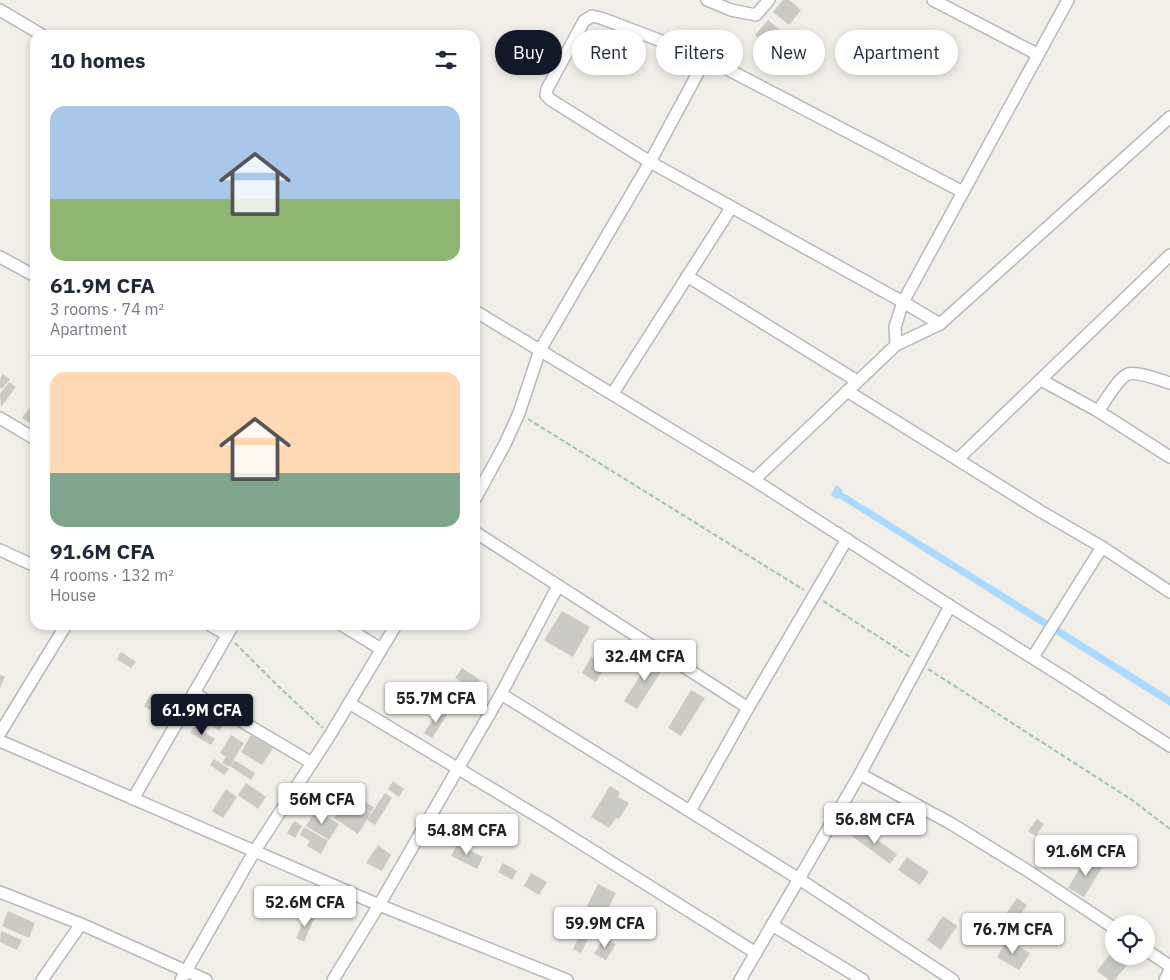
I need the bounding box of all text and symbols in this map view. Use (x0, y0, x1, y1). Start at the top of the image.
chip: Buy (495, 30, 562, 75)
chip: Rent (572, 30, 646, 75)
chip: Filters (656, 30, 743, 75)
chip: New (753, 30, 825, 75)
chip: Apartment (835, 30, 958, 75)
text: 10 homes (50, 46, 146, 74)
icon: filters (432, 46, 460, 74)
icon: home (210, 139, 300, 229)
text: 61.9M CFA (50, 271, 155, 299)
text: 3 rooms · 74 m² (50, 299, 164, 319)
text: Apartment (50, 319, 127, 339)
icon: home (210, 404, 300, 494)
text: 91.6M CFA (50, 537, 155, 565)
text: 4 rooms · 132 m² (50, 565, 174, 585)
text: House (50, 585, 96, 605)
pin: 32.4M CFA (588, 640, 702, 682)
text: 32.4M CFA (605, 646, 685, 666)
pin: 55.7M CFA (379, 682, 493, 724)
text: 55.7M CFA (396, 688, 476, 708)
pin: 61.9M CFA (145, 694, 259, 736)
text: 61.9M CFA (162, 700, 242, 720)
pin: 56M CFA (276, 782, 368, 825)
text: 56M CFA (289, 789, 355, 809)
pin: 56.8M CFA (818, 802, 932, 845)
text: 56.8M CFA (835, 809, 915, 829)
pin: 54.8M CFA (410, 814, 524, 856)
text: 54.8M CFA (427, 820, 507, 840)
pin: 91.6M CFA (1029, 834, 1143, 877)
text: 91.6M CFA (1046, 841, 1126, 861)
pin: 52.6M CFA (248, 886, 362, 928)
text: 52.6M CFA (265, 892, 345, 912)
pin: 59.9M CFA (548, 906, 662, 949)
pin: 76.7M CFA (956, 912, 1070, 955)
text: 59.9M CFA (565, 913, 645, 933)
map controls (1105, 915, 1155, 965)
button: locate (1105, 915, 1155, 965)
text: 76.7M CFA (973, 919, 1053, 939)

